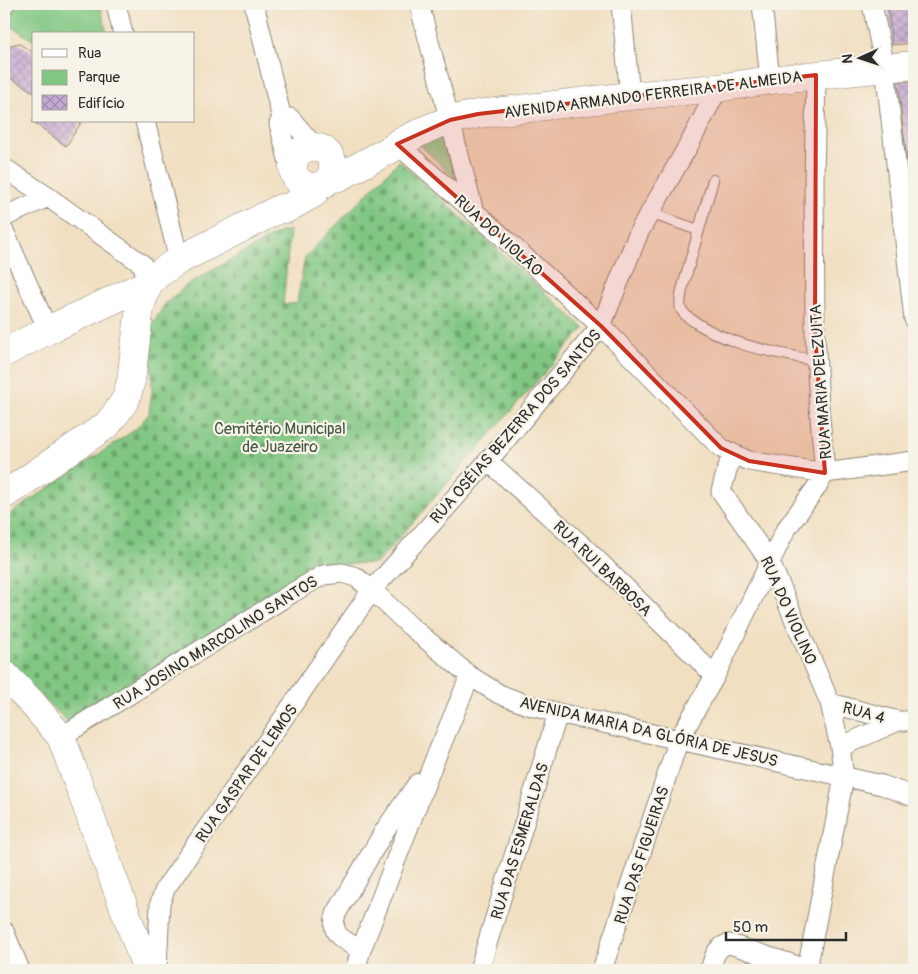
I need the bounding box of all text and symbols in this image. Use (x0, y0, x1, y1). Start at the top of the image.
legend (32, 32, 195, 122)
north arrow (836, 32, 886, 82)
text: Rua (78, 44, 101, 63)
text: N (839, 53, 856, 64)
street label: AVENIDA ARMANDO FERREIRA DE ALMEIDA (503, 67, 803, 123)
text: Parque (78, 68, 121, 87)
text: Edifício (78, 94, 124, 113)
street label: RUA DO VIOLÃO (450, 191, 546, 281)
street label: RUA MARIA DELZUITA (806, 304, 836, 460)
street label: RUA OSÉIAS BEZERRA DOS SANTOS (426, 325, 606, 528)
park label: Cemitério Municipal de Juazeiro (214, 419, 346, 457)
street label: RUA RUI BARBOSA (549, 517, 656, 621)
street label: RUA DO VIOLINO (755, 553, 821, 668)
street label: RUA JOSINO MARCOLINO SANTOS (110, 572, 321, 714)
street label: AVENIDA MARIA DA GLÓRIA DE JESUS (518, 692, 780, 771)
street label: RUA 4 (840, 698, 887, 728)
street label: RUA GASPAR DE LEMOS (191, 701, 302, 847)
street label: RUA DAS ESMERALDAS (487, 761, 553, 922)
street label: RUA DAS FIGUEIRAS (610, 784, 674, 927)
scale bar (726, 909, 846, 941)
text: 50 m (733, 918, 768, 937)

